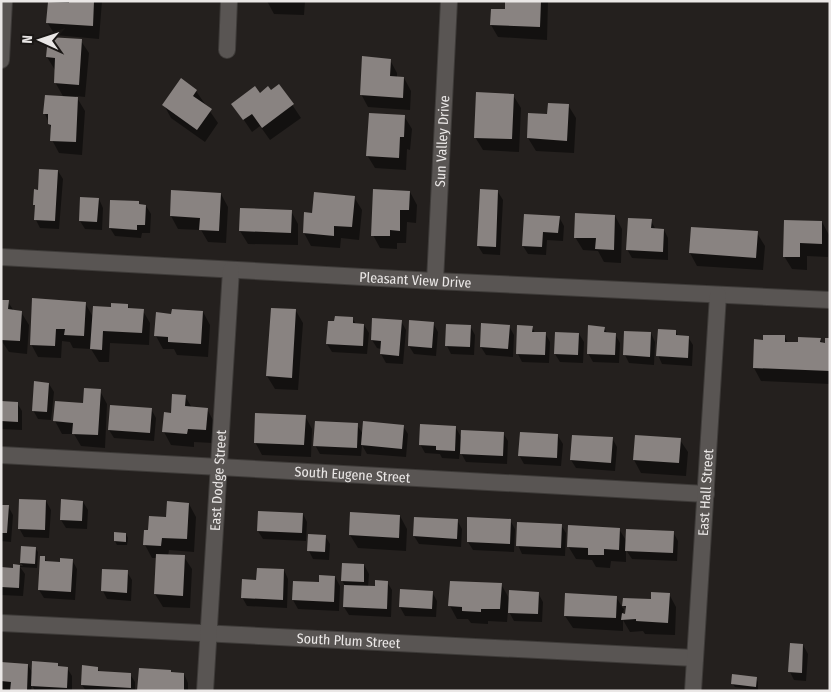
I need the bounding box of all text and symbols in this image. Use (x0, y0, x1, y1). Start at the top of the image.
north arrow (15, 15, 65, 65)
text: N (19, 35, 36, 44)
street label: Sun Valley Drive (432, 95, 453, 187)
street label: Pleasant View Drive (359, 269, 472, 292)
street label: East Dodge Street (207, 429, 230, 531)
street label: East Hall Street (695, 448, 717, 537)
street label: South Eugene Street (294, 463, 411, 487)
street label: South Plum Street (296, 630, 401, 652)

